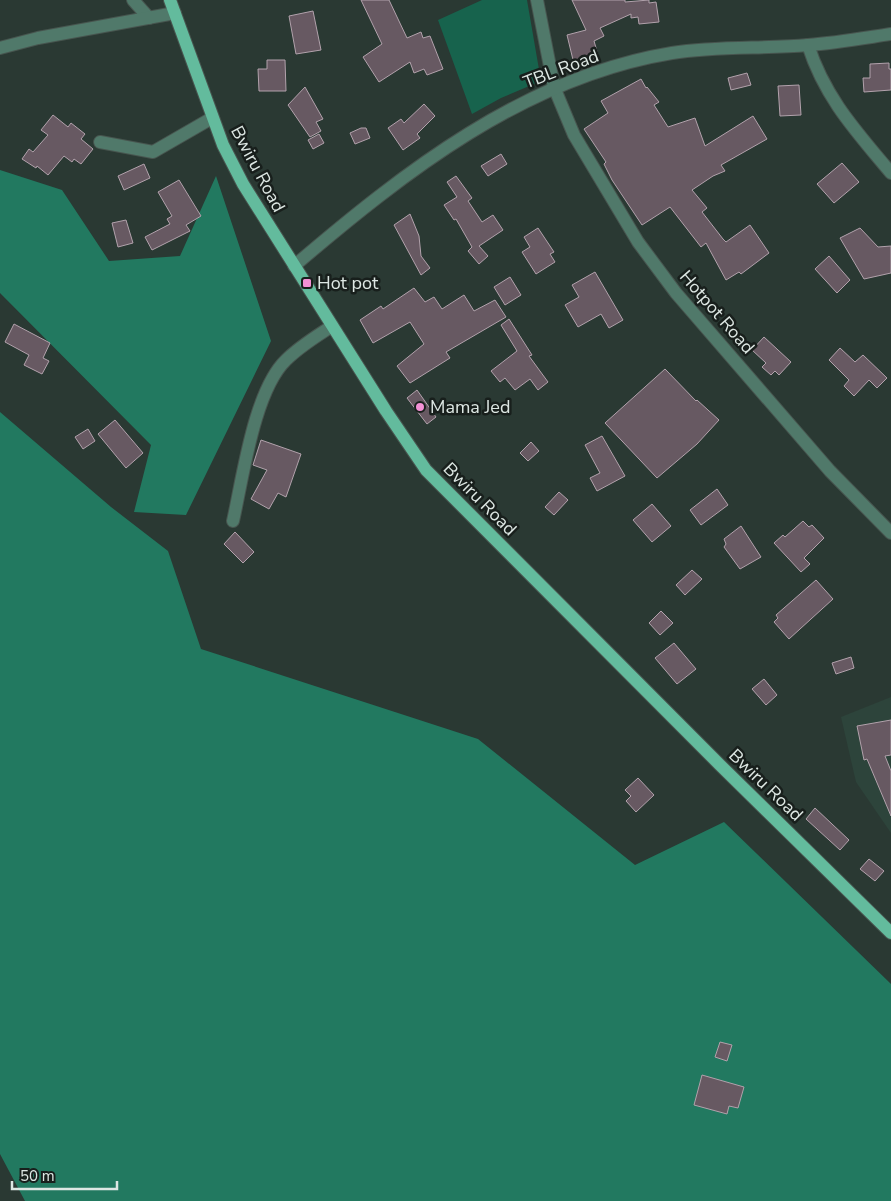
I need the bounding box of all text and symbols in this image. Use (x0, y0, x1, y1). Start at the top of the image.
street label: TBL Road (520, 44, 602, 94)
street label: Bwiru Road (225, 122, 291, 216)
street label: Hotpot Road (674, 265, 760, 359)
place label: Hot pot (317, 271, 379, 295)
marker: Hot pot (301, 277, 313, 289)
place label: Mama Jed (430, 395, 510, 419)
marker: Mama Jed (414, 401, 426, 413)
street label: Bwiru Road (438, 457, 522, 541)
street label: Bwiru Road (724, 744, 808, 826)
scale bar (12, 1158, 118, 1190)
text: 50 m (20, 1166, 55, 1186)

